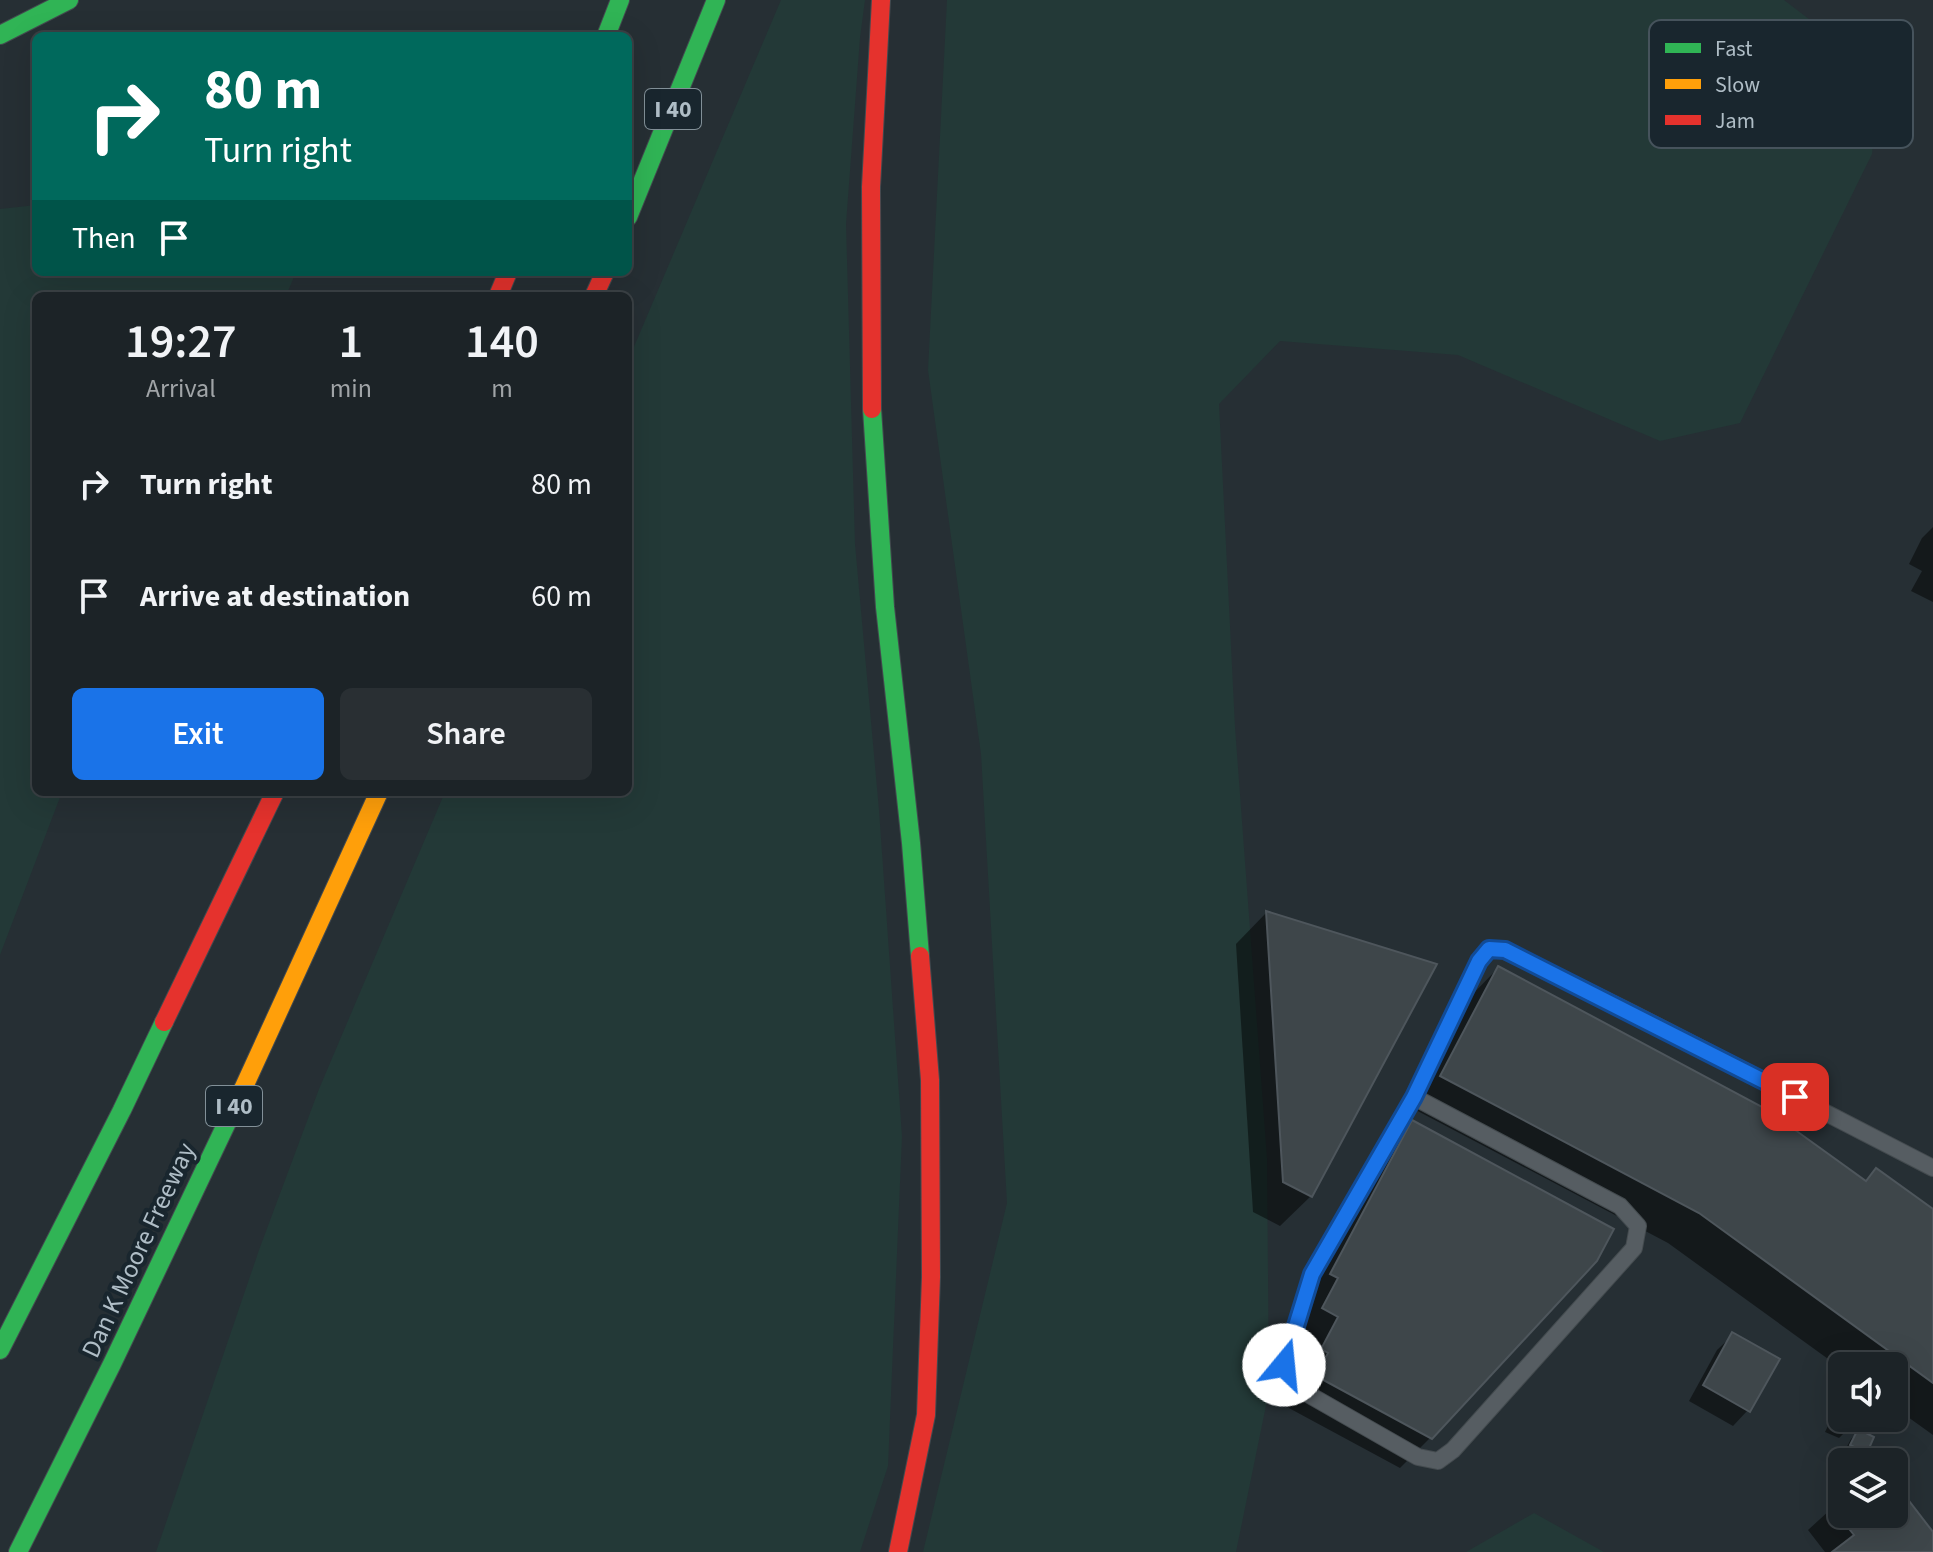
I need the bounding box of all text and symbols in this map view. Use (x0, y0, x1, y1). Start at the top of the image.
legend (1649, 20, 1913, 148)
text: Fast (1715, 33, 1753, 65)
text: 80 m (204, 51, 322, 130)
icon: right (72, 64, 176, 168)
text: Slow (1715, 69, 1760, 101)
road number: I 40 (645, 89, 701, 129)
text: Jam (1715, 105, 1755, 137)
text: Turn right (204, 125, 352, 176)
icon: arrive (152, 216, 196, 260)
text: Then (72, 217, 136, 260)
text: 19:27 (125, 308, 237, 376)
text: 1 (339, 308, 363, 376)
text: 140 (465, 308, 539, 376)
text: Arrival (146, 370, 216, 407)
text: min (330, 370, 372, 407)
text: m (491, 370, 513, 407)
icon: right (72, 462, 116, 506)
text: Turn right (140, 463, 272, 506)
text: 80 m (531, 463, 592, 506)
icon: arrive (72, 574, 116, 618)
text: Arrive at destination (140, 575, 410, 618)
text: 60 m (531, 575, 592, 618)
button: Exit (72, 688, 324, 780)
button: Share (340, 688, 592, 780)
pin (1761, 1063, 1829, 1131)
icon: arrive (1773, 1075, 1817, 1119)
road number: I 40 (206, 1086, 262, 1126)
street label: Dan K Moore Freeway (72, 1137, 205, 1364)
position arrow (1242, 1323, 1326, 1407)
map controls (1828, 1352, 1908, 1528)
button: sound (1828, 1352, 1908, 1432)
button: layers (1828, 1448, 1908, 1528)

